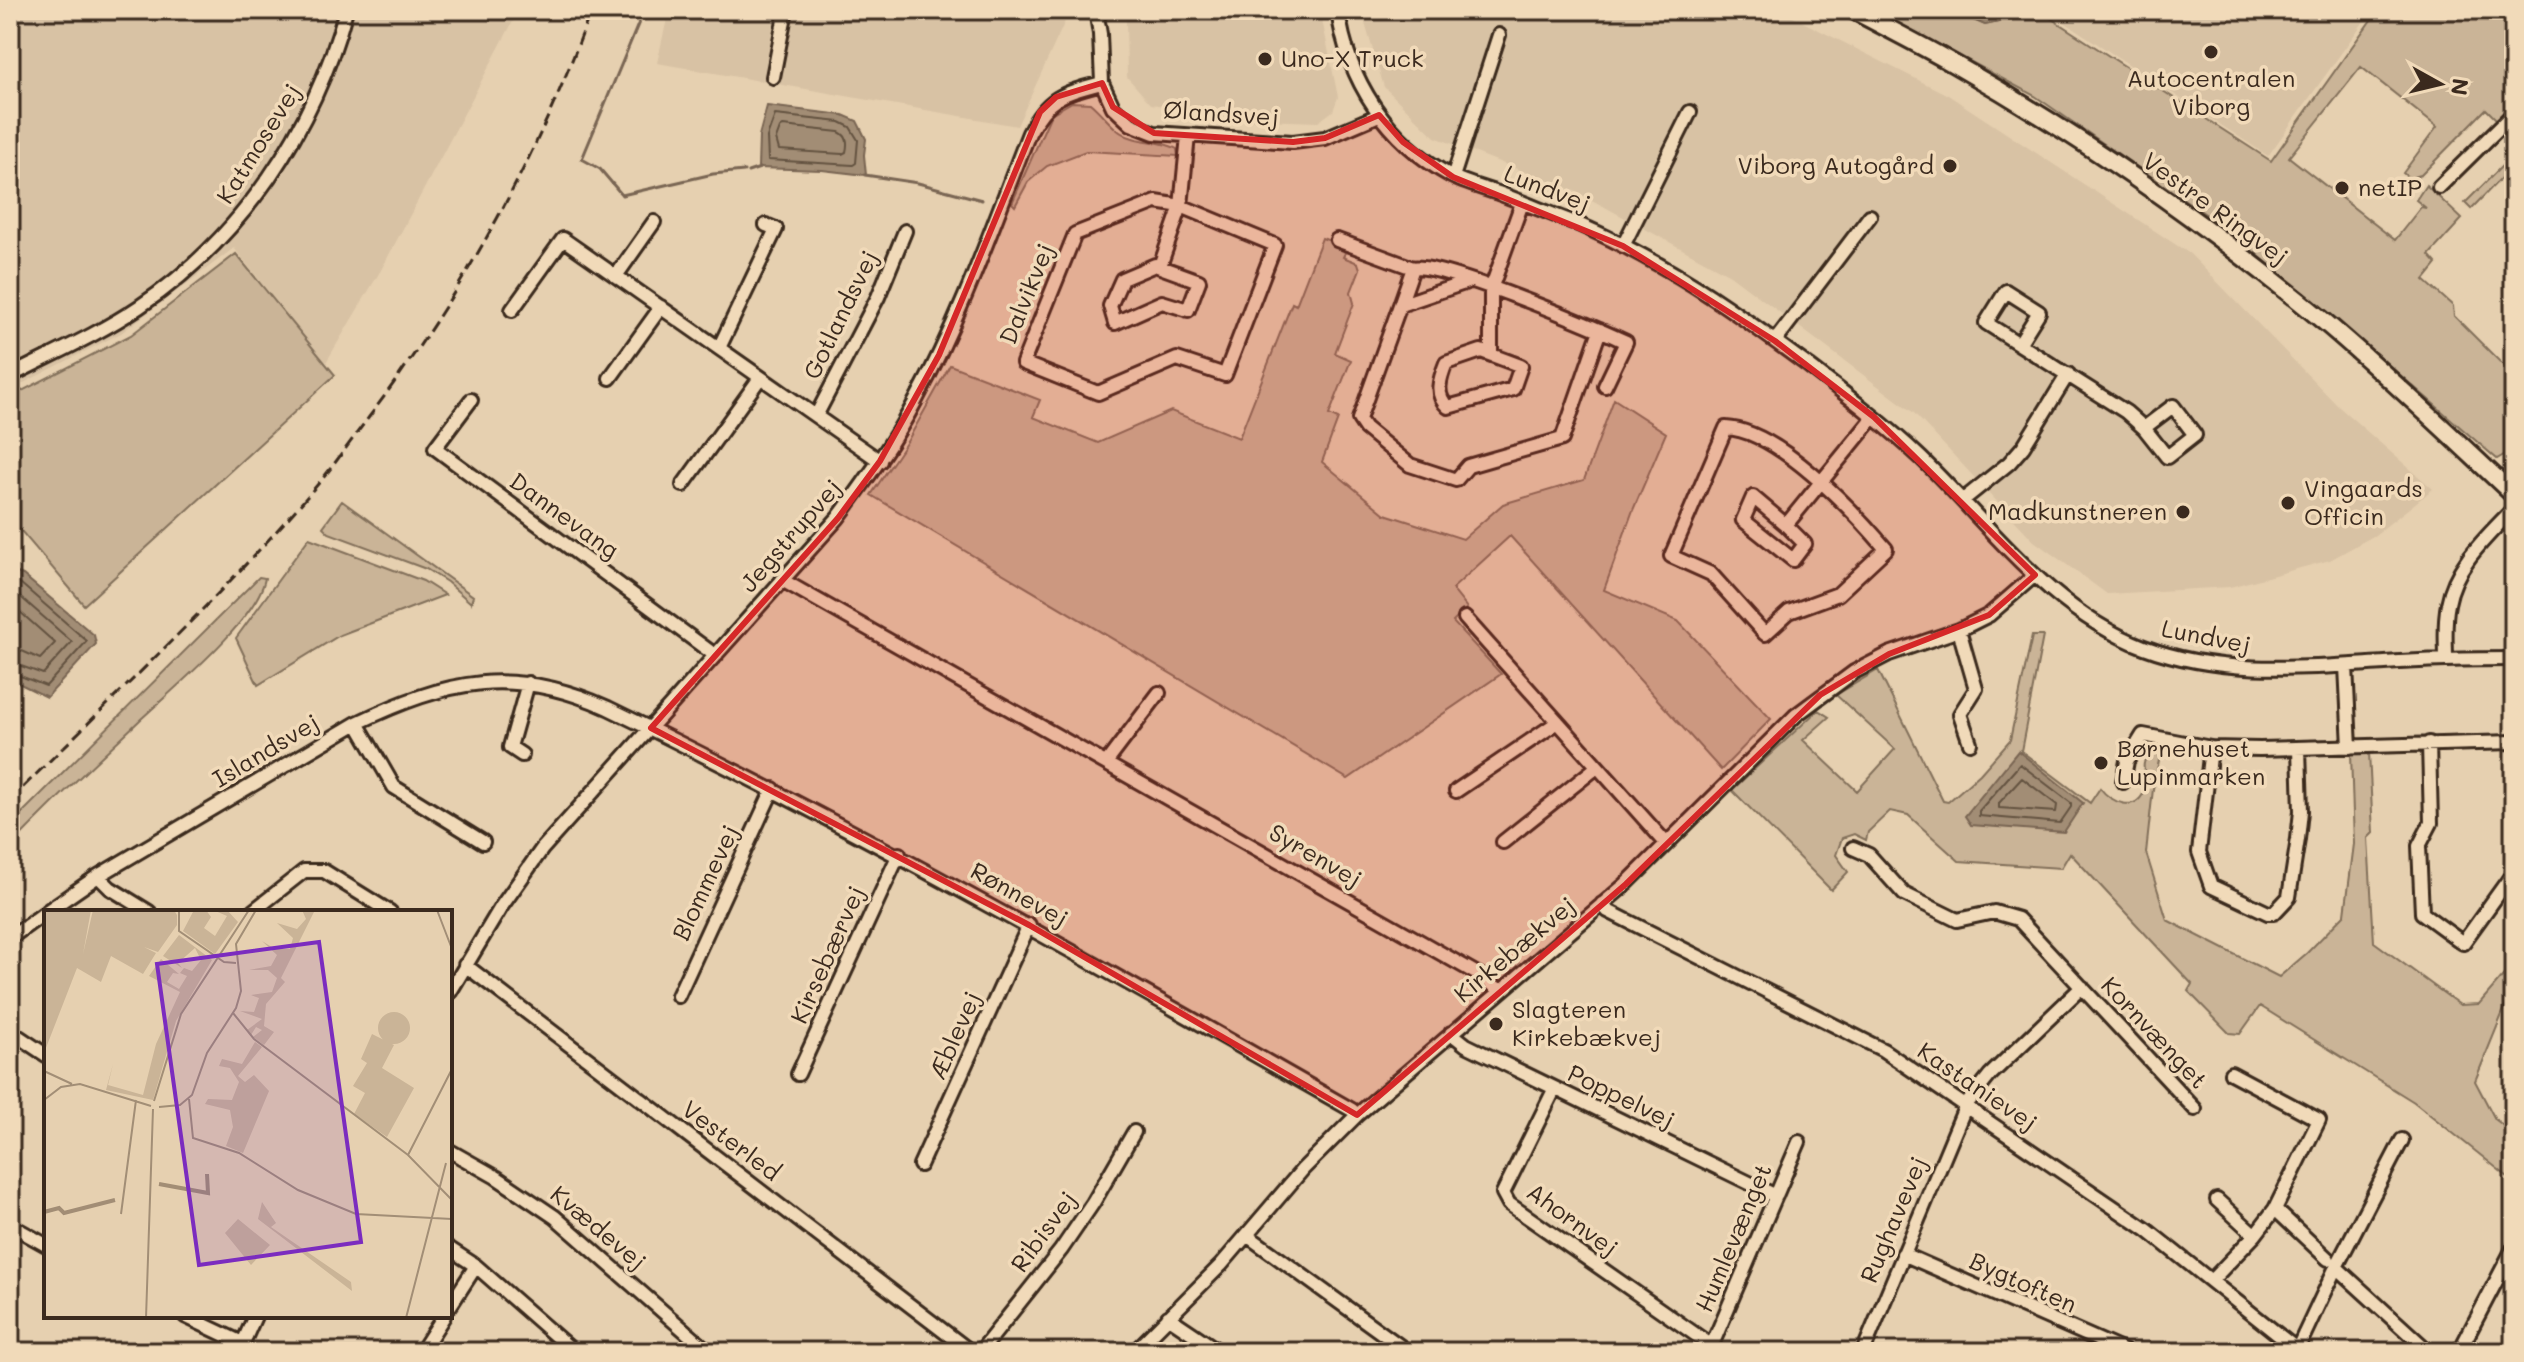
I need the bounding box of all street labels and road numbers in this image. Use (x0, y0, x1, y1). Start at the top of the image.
street label: Katmosevej (209, 78, 307, 209)
street label: Ølandsvej (1162, 93, 1280, 132)
street label: Vestre Ringvej (2137, 145, 2295, 271)
street label: Lundvej (1500, 157, 1595, 218)
street label: Dalvikvej (991, 239, 1060, 348)
street label: Gotlandsvej (795, 245, 884, 384)
street label: Dannevang (504, 465, 626, 565)
street label: Jegstrupvej (732, 472, 847, 598)
street label: Lundvej (2159, 612, 2253, 659)
street label: Islandsvej (206, 706, 324, 794)
street label: Syrenvej (1264, 816, 1368, 894)
street label: Blommevej (664, 820, 745, 945)
street label: Rønnevej (965, 854, 1074, 933)
street label: Kirsebærvej (783, 881, 871, 1028)
street label: Kirkebækvej (1447, 889, 1581, 1009)
street label: Kornvænget (2095, 969, 2215, 1095)
street label: Æblevej (920, 986, 987, 1085)
street label: Kastanievej (1912, 1034, 2044, 1137)
street label: Poppelvej (1563, 1057, 1680, 1135)
street label: Vesterled (676, 1093, 787, 1187)
street label: Rughavevej (1852, 1152, 1933, 1287)
street label: Humlevænget (1687, 1158, 1778, 1316)
street label: Ahornvej (1521, 1175, 1625, 1262)
street label: Kvædevej (545, 1178, 653, 1276)
street label: Ribisvej (1003, 1185, 1083, 1278)
street label: Bygtoften (1965, 1244, 2082, 1319)

